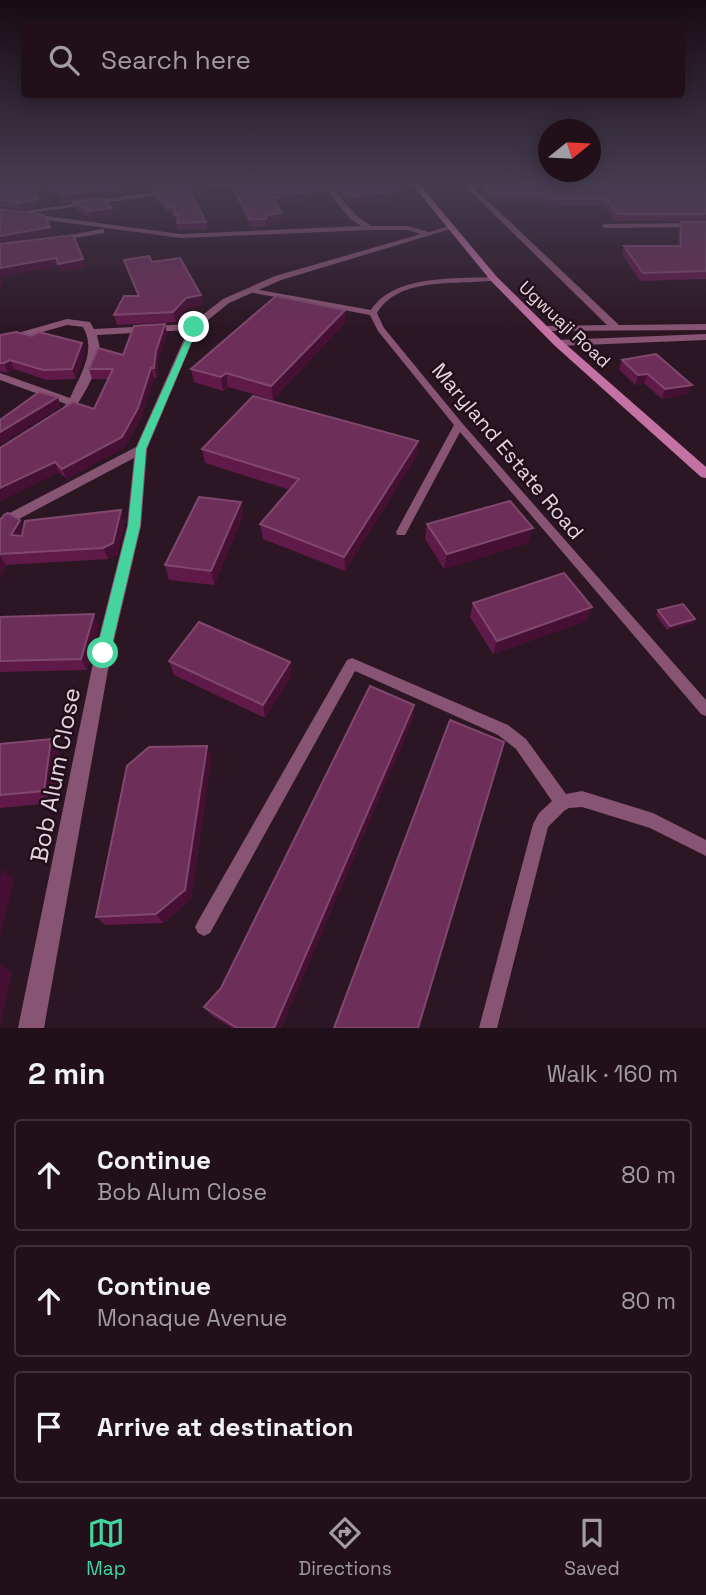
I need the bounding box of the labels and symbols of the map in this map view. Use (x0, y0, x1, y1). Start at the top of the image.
north arrow (538, 119, 601, 182)
street label: Ugwuaji Road (514, 276, 616, 372)
route end (178, 311, 209, 342)
street label: Maryland Estate Road (426, 357, 590, 545)
route start (87, 637, 118, 668)
street label: Bob Alum Close (23, 685, 87, 865)

